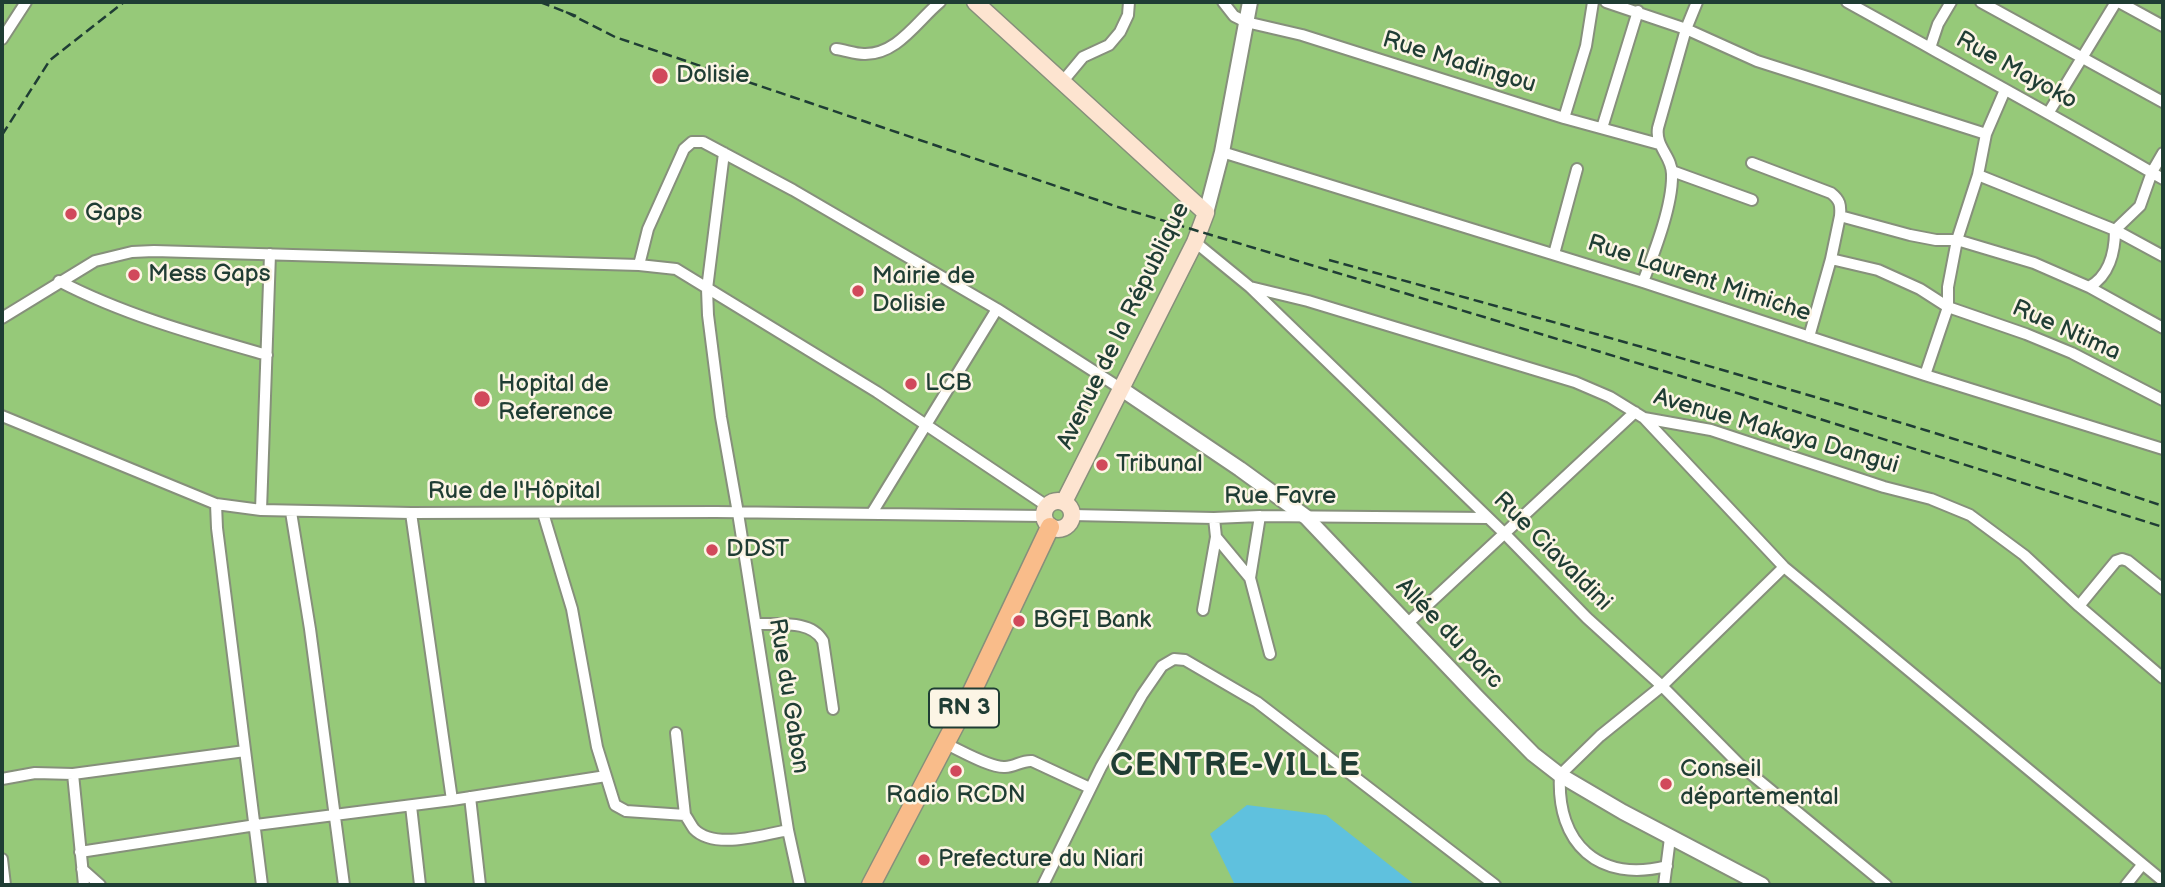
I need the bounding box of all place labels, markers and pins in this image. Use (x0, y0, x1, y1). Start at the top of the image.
place label: Dolisie (676, 62, 749, 90)
marker: Dolisie (650, 66, 670, 86)
place label: Gaps (85, 200, 142, 228)
marker: Gaps (63, 206, 79, 222)
place label: Mess Gaps (148, 261, 271, 289)
place label: Mairie de Dolisie (872, 263, 975, 319)
marker: Mess Gaps (126, 267, 142, 283)
marker: Mairie de Dolisie (850, 283, 866, 299)
place label: LCB (925, 370, 972, 398)
place label: Hopital de Reference (498, 371, 613, 427)
marker: LCB (903, 376, 919, 392)
marker: Hopital de Reference (472, 389, 492, 409)
place label: Tribunal (1116, 451, 1203, 479)
marker: Tribunal (1094, 457, 1110, 473)
place label: DDST (726, 536, 789, 564)
marker: DDST (704, 542, 720, 558)
place label: BGFI Bank (1033, 607, 1151, 635)
marker: BGFI Bank (1011, 613, 1027, 629)
place label: Conseil départemental (1680, 756, 1839, 812)
marker: Radio RCDN (948, 763, 964, 779)
marker: Conseil départemental (1658, 776, 1674, 792)
place label: Radio RCDN (886, 782, 1026, 810)
place label: Prefecture du Niari (938, 846, 1144, 874)
marker: Prefecture du Niari (916, 852, 932, 868)

